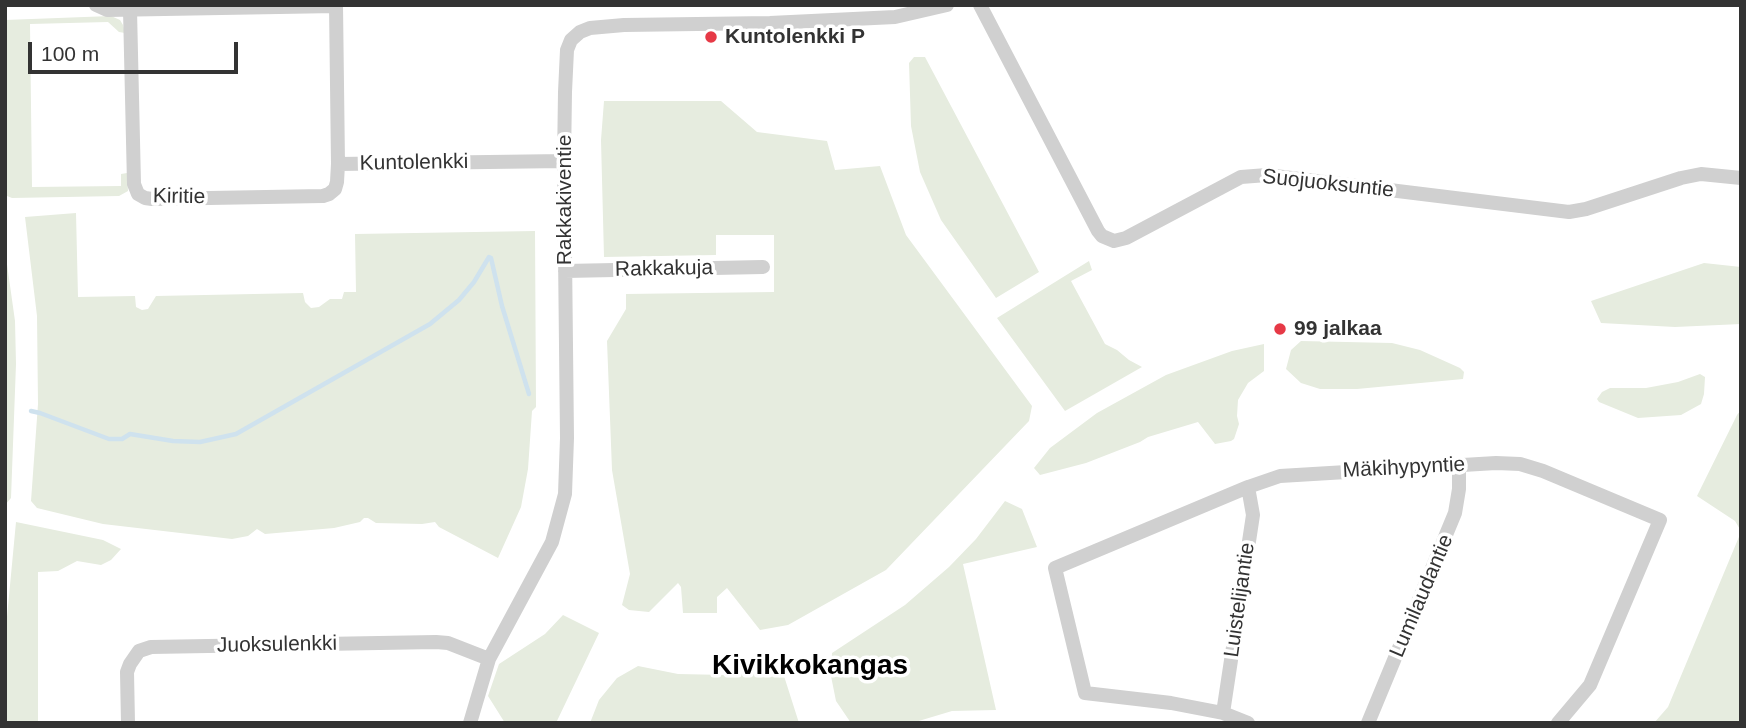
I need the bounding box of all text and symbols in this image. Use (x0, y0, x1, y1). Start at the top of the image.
place label: Kuntolenkki P (725, 24, 865, 50)
scale bar (32, 28, 242, 72)
marker: Kuntolenkki P (703, 29, 719, 45)
text: 100 m (41, 42, 99, 65)
street label: Rakkakiventie (552, 135, 578, 265)
street label: Kuntolenkki (360, 149, 468, 177)
street label: Suojuoksuntie (1261, 165, 1395, 203)
street label: Kiritie (153, 184, 205, 210)
street label: Rakkakuja (615, 256, 713, 282)
place label: 99 jalkaa (1294, 316, 1382, 342)
marker: 99 jalkaa (1272, 321, 1288, 337)
street label: Mäkihypyntie (1342, 452, 1466, 484)
street label: Lumilaudantie (1385, 531, 1459, 661)
street label: Luistelijantie (1219, 541, 1261, 659)
street label: Juoksulenkki (217, 631, 337, 659)
district label: Kivikkokangas (712, 649, 908, 683)

